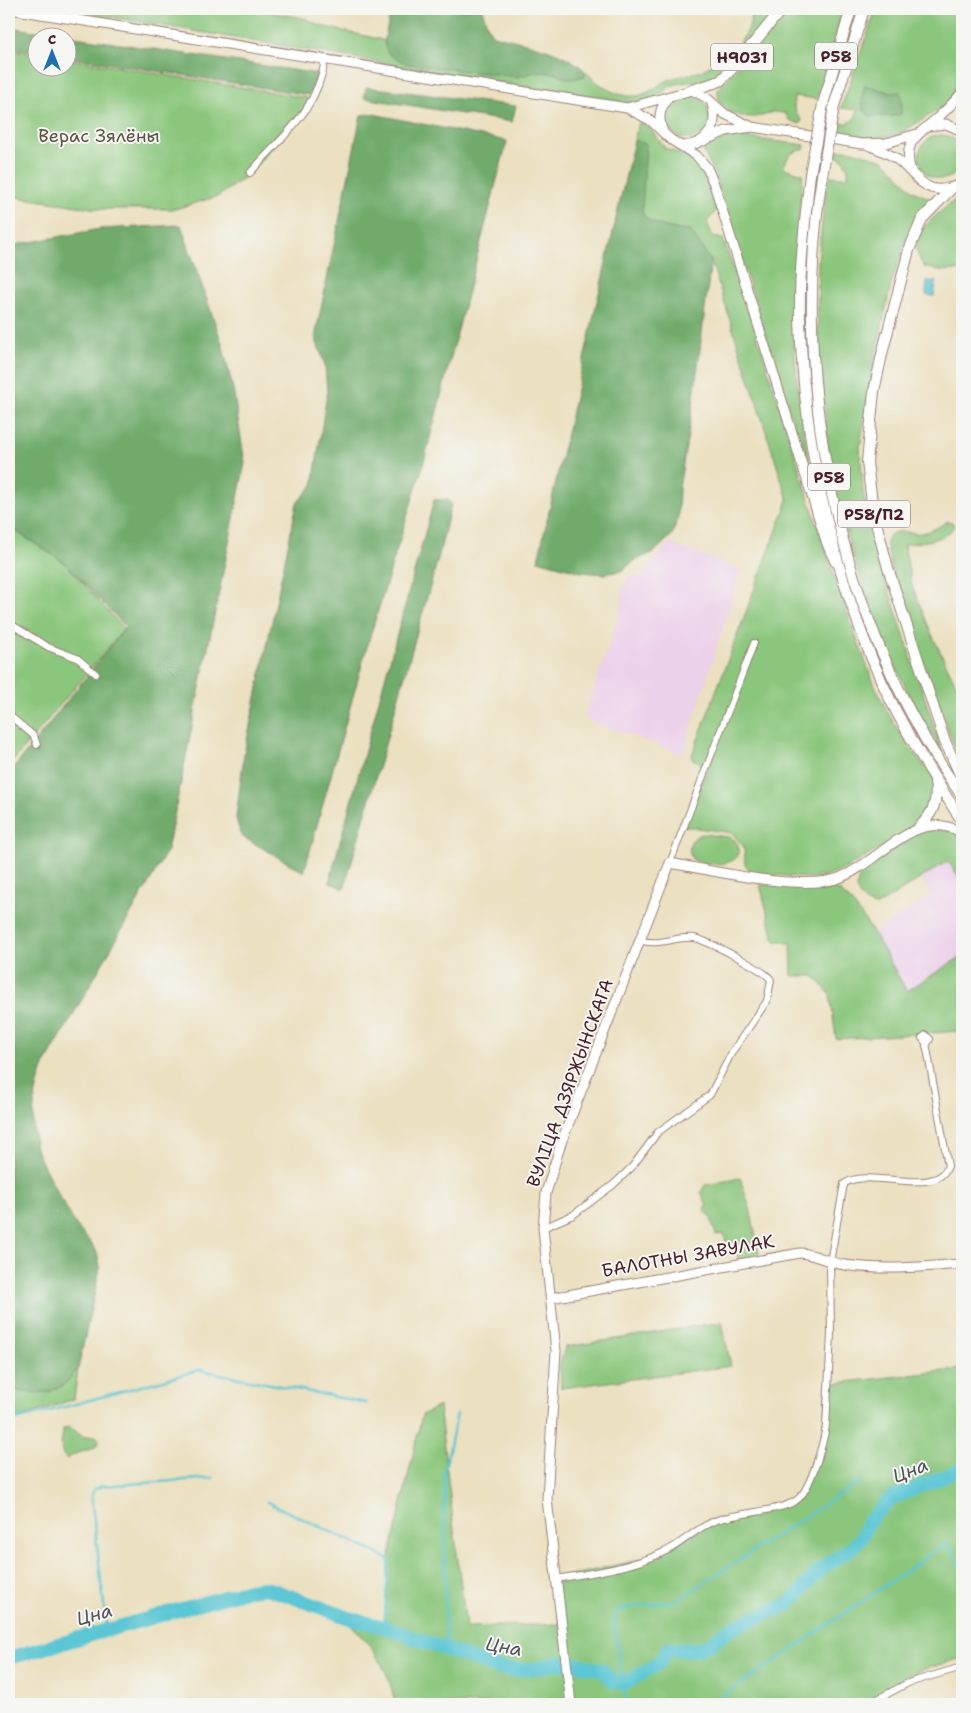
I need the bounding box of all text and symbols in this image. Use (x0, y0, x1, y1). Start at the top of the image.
north arrow (28, 28, 78, 78)
text: С (48, 30, 56, 48)
road number: Р58 (815, 42, 857, 70)
road number: Н9031 (711, 44, 773, 70)
park label: Верас Зялёны (38, 124, 160, 148)
road number: Р58 (808, 464, 850, 491)
road number: Р58/П2 (838, 500, 910, 528)
street label: ВУЛІЦА ДЗЯРЖЫНСКАГА (521, 976, 619, 1190)
street label: БАЛОТНЫ ЗАВУЛАК (600, 1229, 777, 1283)
water label: Цна (889, 1452, 932, 1489)
water label: Цна (73, 1597, 115, 1632)
water label: Цна (484, 1631, 524, 1662)

